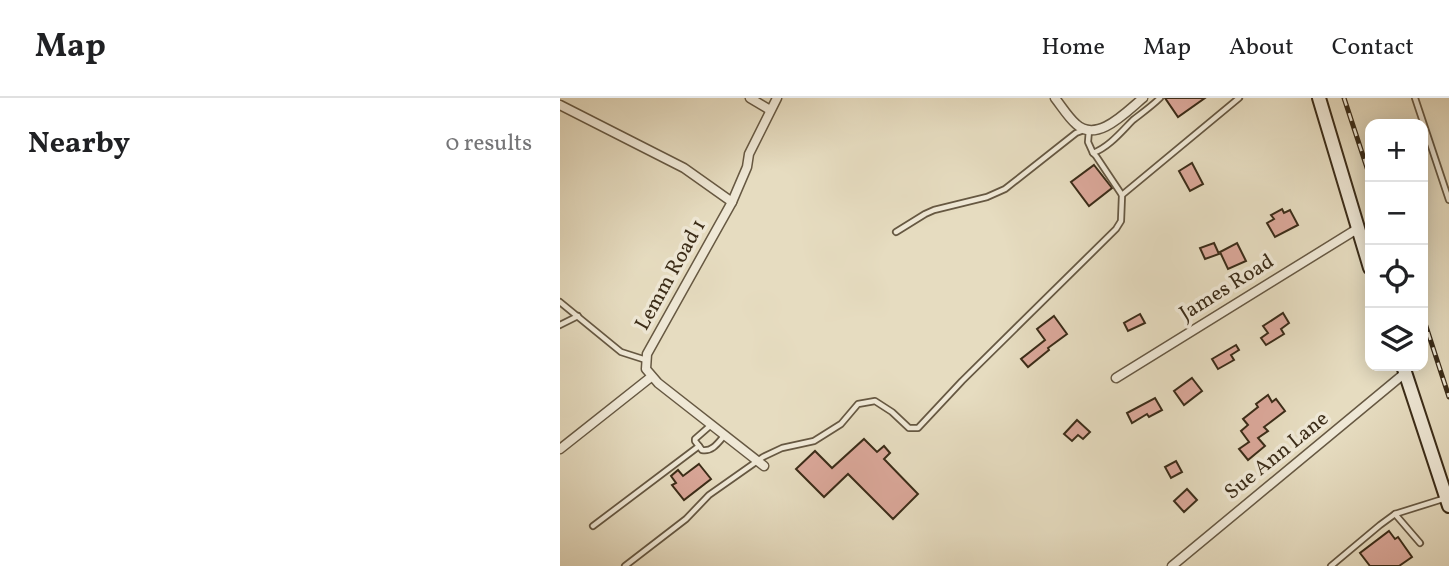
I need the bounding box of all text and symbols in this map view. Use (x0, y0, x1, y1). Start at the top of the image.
text: Map (35, 25, 106, 71)
text: Home (1041, 31, 1105, 65)
text: Map (1143, 31, 1191, 65)
text: About (1229, 31, 1294, 65)
text: Contact (1332, 31, 1414, 65)
map controls (1365, 119, 1428, 371)
button: + (1365, 119, 1428, 182)
text: Nearby (28, 123, 130, 165)
text: 0 results (445, 128, 532, 160)
button: − (1365, 182, 1428, 245)
street label: Lemm Road 1 (629, 214, 713, 336)
button: locate (1365, 245, 1428, 308)
street label: James Road (1174, 247, 1280, 329)
button: layers (1365, 308, 1428, 371)
street label: Sue Ann Lane (1219, 405, 1335, 507)

